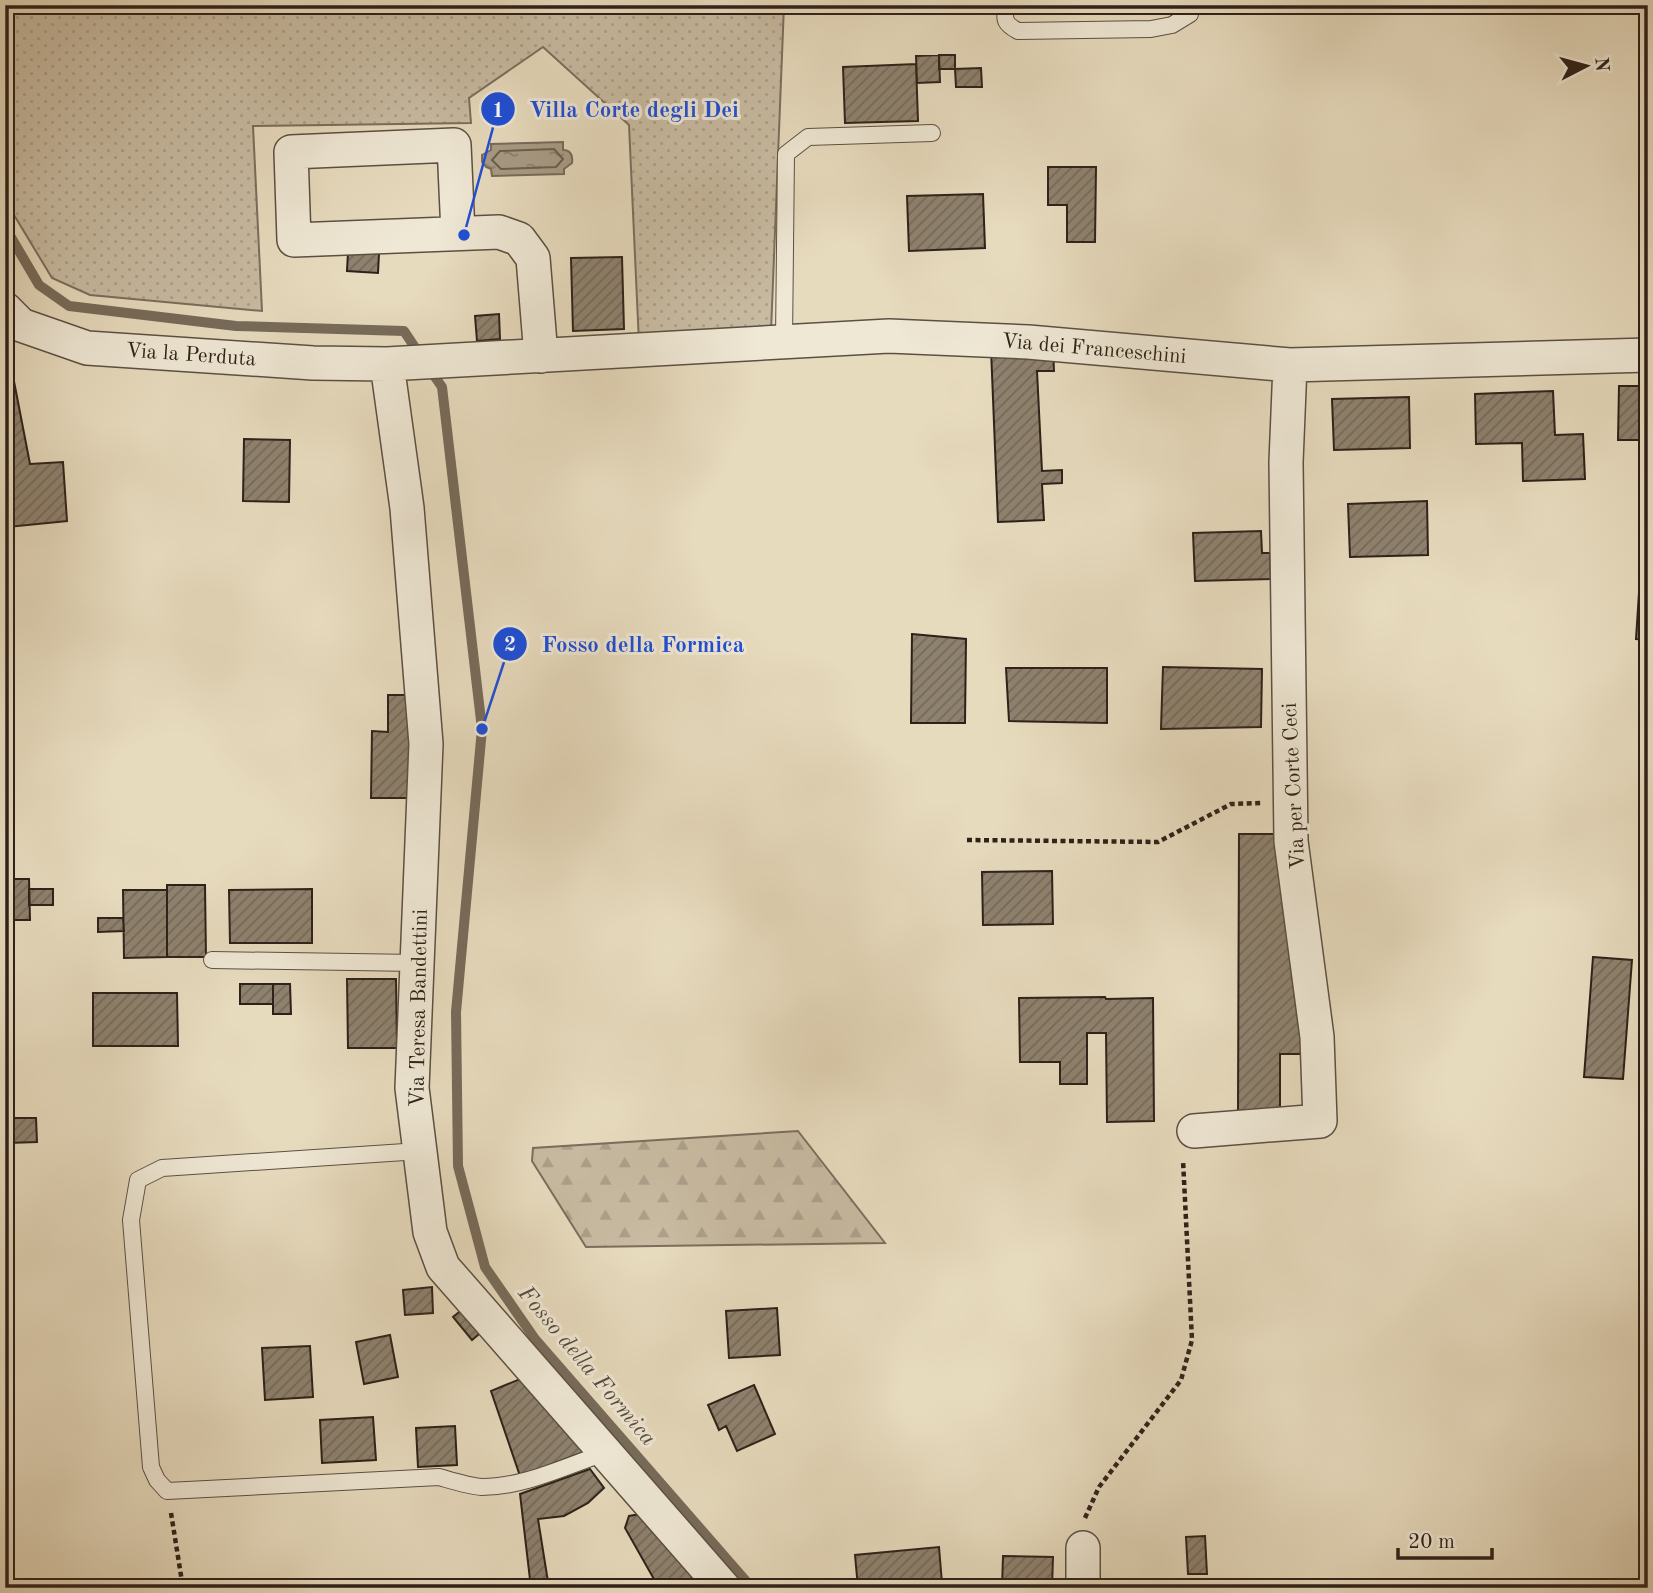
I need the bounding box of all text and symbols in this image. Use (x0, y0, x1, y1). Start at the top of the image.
north arrow (1552, 32, 1622, 102)
text: N (1590, 56, 1611, 73)
callout: Villa Corte degli Dei (480, 87, 753, 131)
text: Villa Corte degli Dei (529, 99, 739, 122)
text: 1 (492, 101, 504, 122)
street label: Via dei Franceschini (1001, 331, 1187, 368)
street label: Via la Perduta (125, 340, 257, 371)
callout: Fosso della Formica (492, 622, 758, 666)
text: Fosso della Formica (542, 634, 745, 657)
text: 2 (504, 635, 516, 656)
street label: Via per Corte Ceci (1280, 702, 1309, 870)
street label: Via Teresa Bandettini (407, 909, 432, 1107)
water label: Fosso della Formica (513, 1281, 660, 1450)
scale bar (1398, 1516, 1492, 1560)
text: 20 m (1408, 1532, 1455, 1553)

